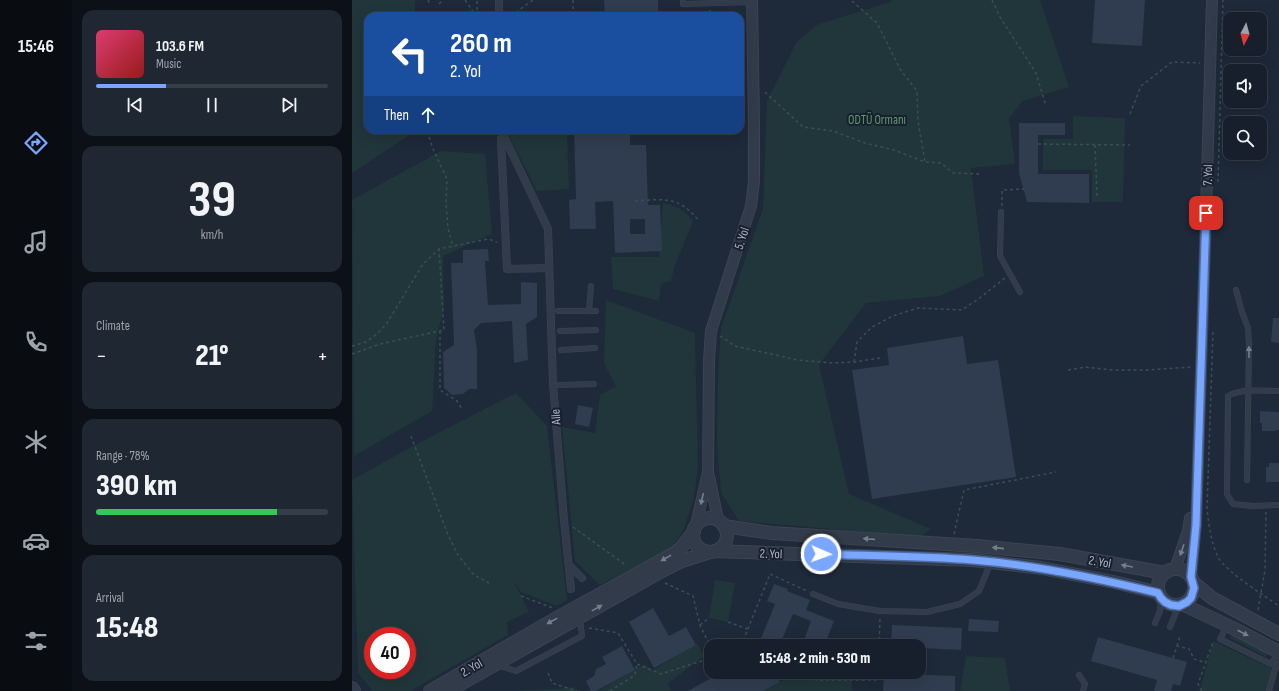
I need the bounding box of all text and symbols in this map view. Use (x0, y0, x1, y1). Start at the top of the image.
north arrow (1223, 12, 1267, 56)
map controls (1223, 12, 1267, 160)
text: 260 m (450, 27, 512, 60)
icon: left (384, 28, 436, 80)
text: 15:46 (18, 36, 54, 57)
text: 103.6 FM (156, 37, 204, 56)
text: Music (156, 56, 181, 72)
text: 2. Yol (450, 61, 481, 82)
button: sound (1223, 64, 1267, 108)
icon: previous (124, 94, 146, 116)
icon: pause (201, 94, 223, 116)
icon: next (278, 94, 300, 116)
icon: ahead (417, 104, 439, 126)
text: Then (384, 106, 409, 125)
park label: ODTÜ Ormanı (848, 111, 906, 128)
button: search (1223, 116, 1267, 160)
icon: directions (22, 129, 50, 157)
street label: 7. Yol (1200, 164, 1216, 186)
text: 39 (188, 169, 236, 232)
pin (1189, 196, 1223, 230)
icon: arrive (1195, 202, 1217, 224)
street label: 5. Yol (731, 225, 753, 251)
text: km/h (201, 227, 223, 243)
icon: music (22, 228, 50, 256)
text: Climate (96, 318, 130, 334)
icon: phone (22, 328, 50, 356)
text: 21° (195, 338, 229, 374)
text: − (96, 343, 107, 370)
text: + (317, 343, 328, 370)
one-way arrow (1246, 345, 1252, 358)
street label: Alle (547, 408, 565, 426)
icon: climate (22, 428, 50, 456)
text: Range · 78% (96, 448, 150, 464)
text: 390 km (96, 468, 177, 504)
one-way arrow (699, 493, 705, 505)
icon: car (22, 527, 50, 555)
position arrow (800, 533, 842, 575)
one-way arrow (862, 535, 875, 542)
one-way arrow (1178, 544, 1184, 556)
one-way arrow (992, 545, 1004, 551)
street label: 2. Yol (759, 546, 782, 562)
street label: 2. Yol (1087, 552, 1112, 572)
one-way arrow (660, 555, 672, 562)
one-way arrow (1121, 563, 1133, 569)
text: Arrival (96, 590, 124, 606)
one-way arrow (591, 604, 603, 611)
text: 15:48 (96, 610, 158, 646)
one-way arrow (546, 617, 558, 624)
icon: filters (22, 627, 50, 655)
speed limit sign: 40 (364, 627, 416, 679)
one-way arrow (1237, 630, 1249, 636)
text: 15:48 · 2 min · 530 m (760, 649, 870, 668)
street label: 2. Yol (458, 655, 485, 680)

